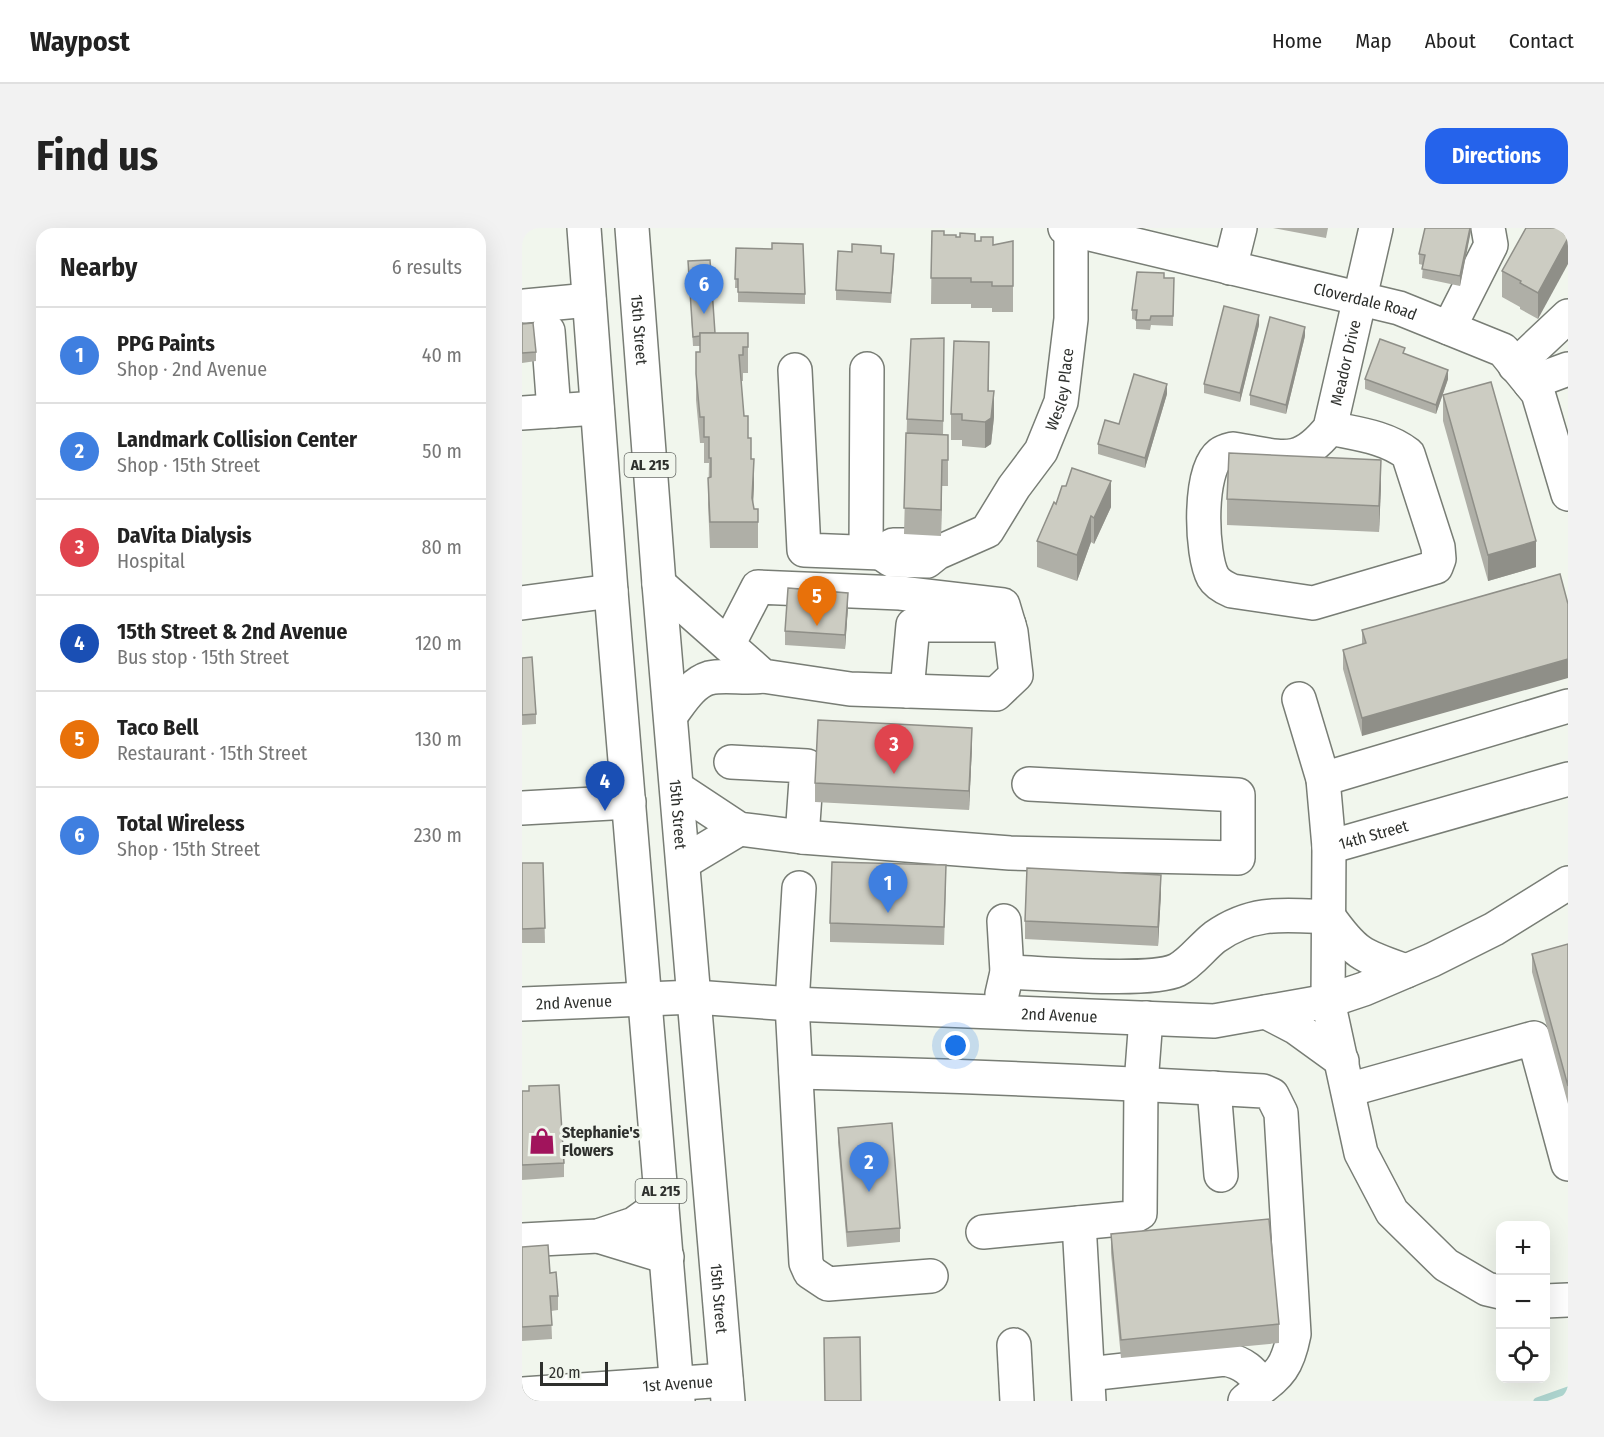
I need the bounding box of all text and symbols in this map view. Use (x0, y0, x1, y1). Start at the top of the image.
text: Waypost (30, 25, 130, 58)
text: Home (1272, 28, 1322, 54)
text: Map (1355, 28, 1392, 54)
text: About (1425, 28, 1476, 54)
text: Contact (1509, 28, 1574, 54)
button: Directions (1425, 128, 1568, 184)
text: Find us (36, 131, 158, 181)
text: Nearby (60, 252, 137, 283)
text: 6 results (392, 255, 462, 279)
pin: 6 (684, 264, 723, 314)
street label: Cloverdale Road (1312, 279, 1420, 324)
street label: 15th Street (627, 294, 651, 366)
street label: Meador Drive (1326, 318, 1365, 407)
text: PPG Paints (117, 330, 215, 357)
text: 1 (75, 343, 84, 367)
text: 40 m (422, 343, 462, 367)
street label: Wesley Place (1041, 347, 1077, 434)
text: Shop · 2nd Avenue (117, 357, 267, 381)
text: Landmark Collision Center (117, 426, 357, 453)
text: 2 (75, 439, 84, 463)
text: 50 m (422, 439, 462, 463)
text: Shop · 15th Street (117, 453, 260, 477)
road number: AL 215 (624, 453, 676, 477)
text: DaVita Dialysis (117, 522, 252, 549)
text: 3 (75, 535, 84, 559)
text: 80 m (422, 535, 462, 559)
text: Hospital (117, 549, 185, 573)
pin: 5 (798, 576, 836, 626)
text: 15th Street & 2nd Avenue (117, 618, 347, 645)
text: 4 (74, 631, 85, 655)
text: 120 m (415, 631, 462, 655)
text: Bus stop · 15th Street (117, 645, 289, 669)
text: Taco Bell (117, 714, 199, 741)
pin: 3 (874, 724, 914, 774)
text: 5 (75, 727, 84, 751)
text: 130 m (415, 727, 462, 751)
text: Restaurant · 15th Street (117, 741, 307, 765)
pin: 4 (586, 762, 625, 811)
street label: 15th Street (666, 778, 690, 851)
text: Total Wireless (117, 810, 245, 837)
street label: 14th Street (1337, 816, 1411, 854)
text: 6 (74, 823, 85, 847)
text: 230 m (414, 823, 462, 847)
text: Shop · 15th Street (117, 837, 260, 861)
pin: 1 (868, 864, 908, 913)
street label: 2nd Avenue (536, 991, 612, 1013)
street label: 2nd Avenue (1021, 1004, 1098, 1026)
your location (941, 1031, 970, 1060)
place label: Stephanie's Flowers (562, 1123, 640, 1160)
shop icon: Stephanie's Flowers (527, 1126, 557, 1156)
pin: 2 (850, 1142, 888, 1192)
road number: AL 215 (636, 1179, 686, 1203)
map controls (1496, 1221, 1550, 1383)
button: + (1496, 1221, 1550, 1275)
street label: 15th Street (706, 1263, 731, 1335)
button: − (1496, 1275, 1550, 1329)
button: locate (1496, 1329, 1550, 1383)
scale bar (540, 1359, 608, 1386)
text: 20 m (549, 1363, 580, 1382)
street label: 1st Avenue (642, 1372, 713, 1396)

